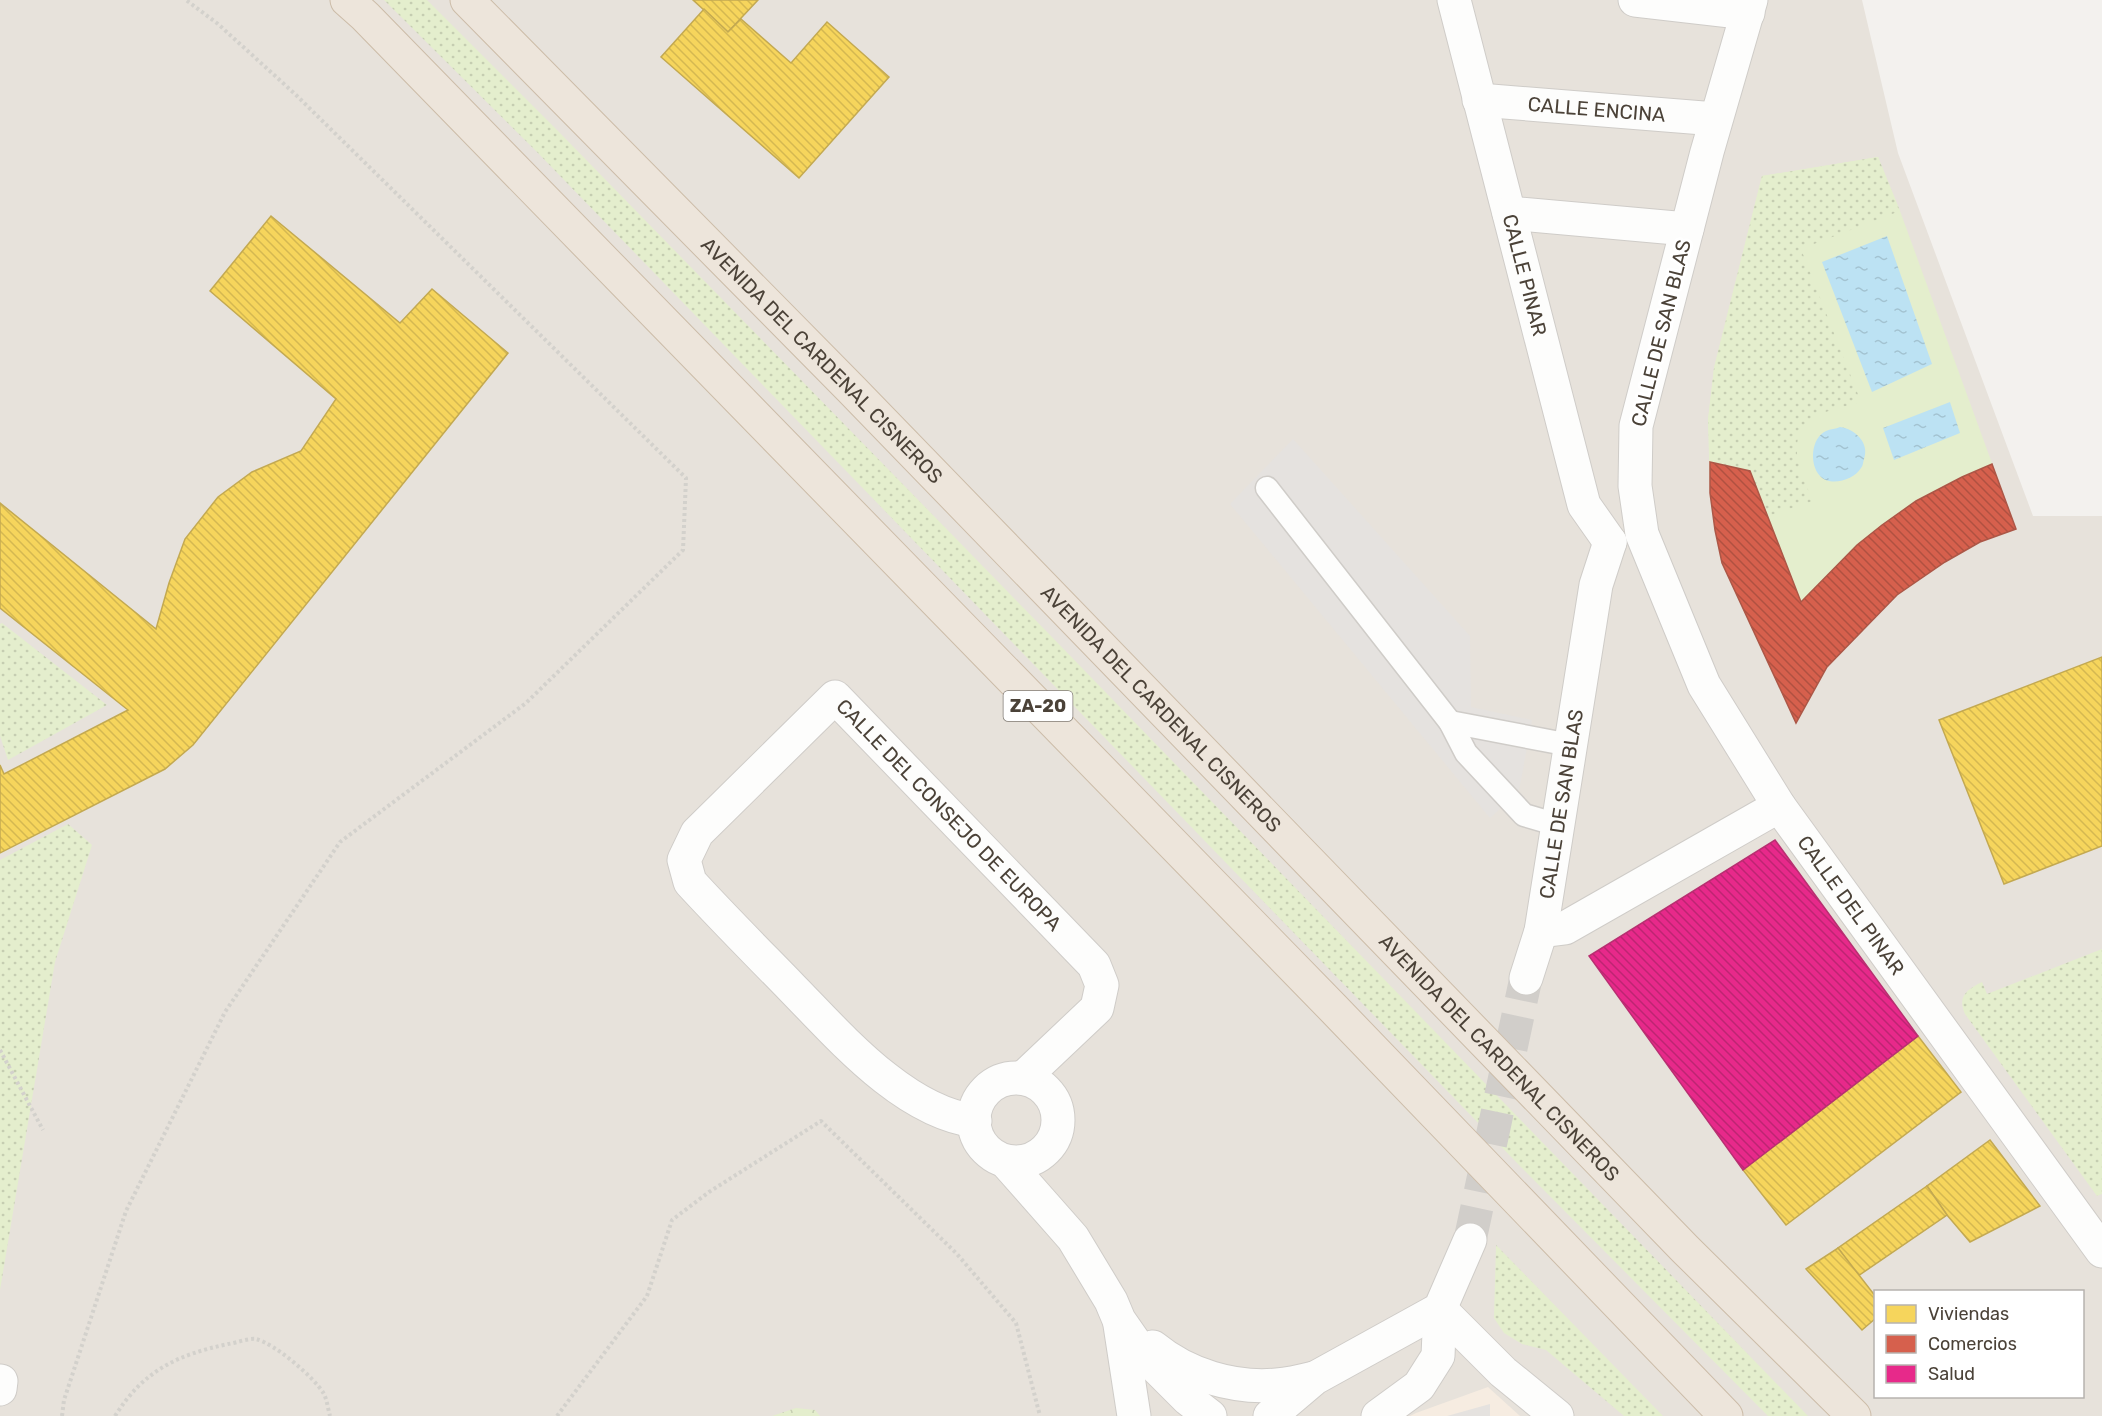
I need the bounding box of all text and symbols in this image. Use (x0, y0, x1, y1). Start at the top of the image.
street label: CALLE ENCINA (1527, 92, 1667, 127)
street label: CALLE PINAR (1498, 212, 1552, 338)
street label: AVENIDA DEL CARDENAL CISNEROS (696, 233, 948, 488)
street label: CALLE DE SAN BLAS (1626, 237, 1696, 429)
street label: AVENIDA DEL CARDENAL CISNEROS (1036, 580, 1286, 837)
road number: ZA-20 (1004, 691, 1072, 721)
street label: CALLE DEL CONSEJO DE EUROPA (831, 694, 1066, 936)
street label: CALLE DE SAN BLAS (1534, 707, 1588, 900)
street label: CALLE DEL PINAR (1792, 831, 1910, 980)
street label: AVENIDA DEL CARDENAL CISNEROS (1374, 929, 1625, 1186)
legend (1874, 1290, 2084, 1398)
text: Viviendas (1928, 1303, 2009, 1325)
text: Comercios (1928, 1333, 2017, 1355)
text: Salud (1928, 1363, 1975, 1385)

